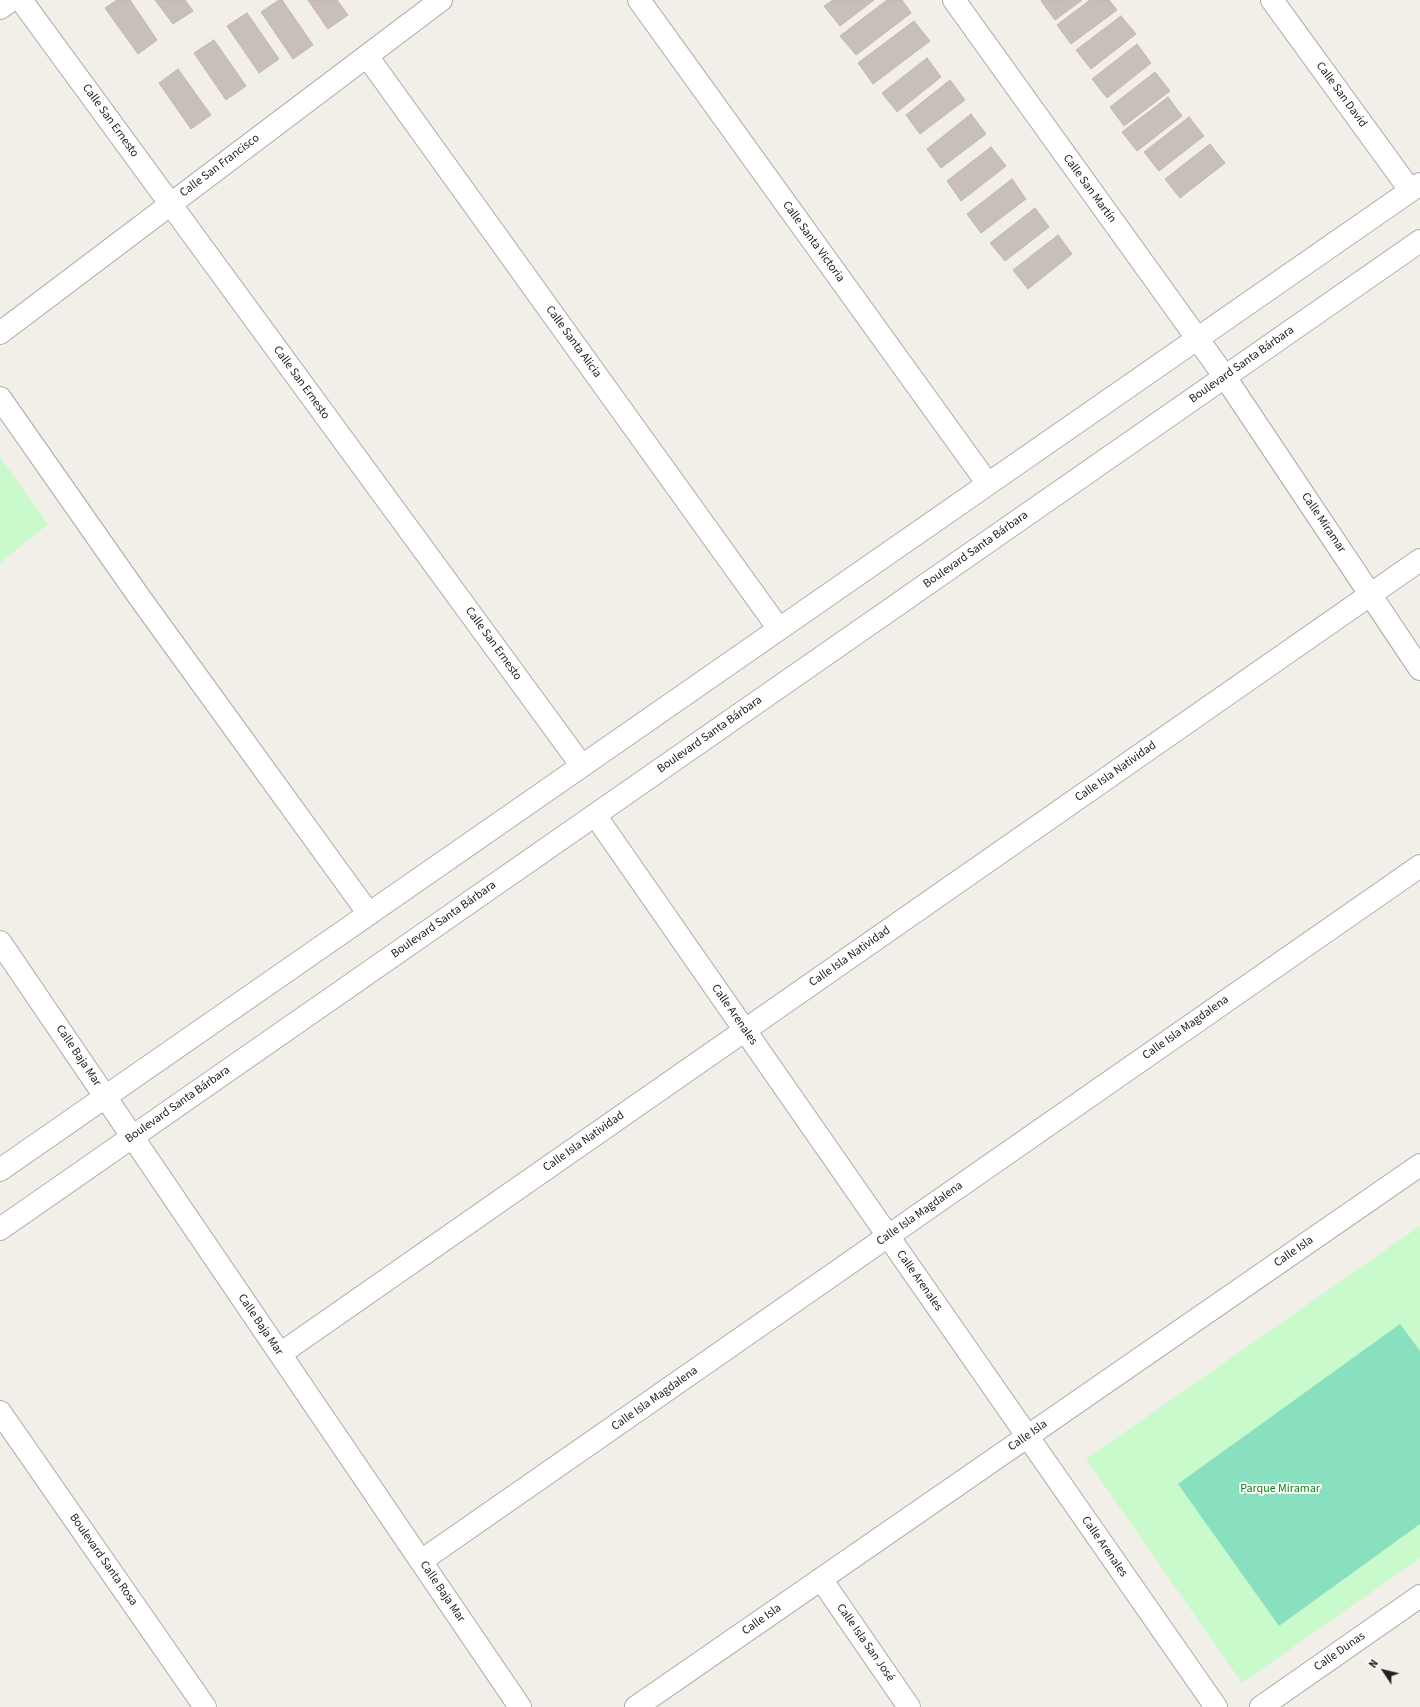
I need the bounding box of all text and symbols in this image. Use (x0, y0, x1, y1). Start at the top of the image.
street label: Calle San David (1312, 59, 1370, 131)
street label: Calle San Ernesto (79, 82, 141, 160)
street label: Calle San Francisco (177, 131, 263, 201)
street label: Calle San Martín (1059, 152, 1119, 226)
street label: Calle Santa Victoria (779, 199, 847, 285)
street label: Calle Santa Alicia (542, 303, 604, 381)
street label: Boulevard Santa Bárbara (1187, 323, 1297, 407)
street label: Calle San Ernesto (270, 344, 332, 422)
street label: Calle Miramar (1298, 490, 1348, 556)
street label: Boulevard Santa Bárbara (921, 508, 1031, 592)
street label: Calle San Ernesto (462, 605, 524, 683)
street label: Boulevard Santa Bárbara (655, 693, 765, 777)
street label: Calle Isla Natividad (1073, 739, 1159, 805)
street label: Boulevard Santa Bárbara (389, 878, 499, 962)
street label: Calle Isla Natividad (807, 924, 893, 990)
street label: Calle Arenales (708, 982, 760, 1048)
street label: Calle Isla Magdalena (1140, 993, 1232, 1063)
street label: Calle Baja Mar (52, 1023, 104, 1089)
street label: Boulevard Santa Bárbara (123, 1063, 233, 1147)
street label: Calle Isla Natividad (541, 1109, 627, 1175)
street label: Calle Isla Magdalena (874, 1179, 966, 1249)
street label: Calle Isla (1272, 1233, 1316, 1271)
street label: Calle Arenales (893, 1248, 945, 1314)
street label: Calle Baja Mar (234, 1292, 286, 1358)
street label: Calle Isla Magdalena (609, 1364, 701, 1434)
street label: Calle Isla (1006, 1417, 1050, 1455)
park label: Parque Miramar (1240, 1482, 1320, 1496)
street label: Boulevard Santa Rosa (66, 1511, 140, 1609)
street label: Calle Arenales (1078, 1514, 1130, 1580)
street label: Calle Baja Mar (416, 1559, 468, 1625)
street label: Calle Isla (740, 1601, 784, 1639)
street label: Calle Isla San José (833, 1601, 897, 1685)
street label: Calle Dunas (1312, 1629, 1368, 1675)
north arrow (1364, 1651, 1404, 1691)
text: N (1366, 1657, 1382, 1671)

